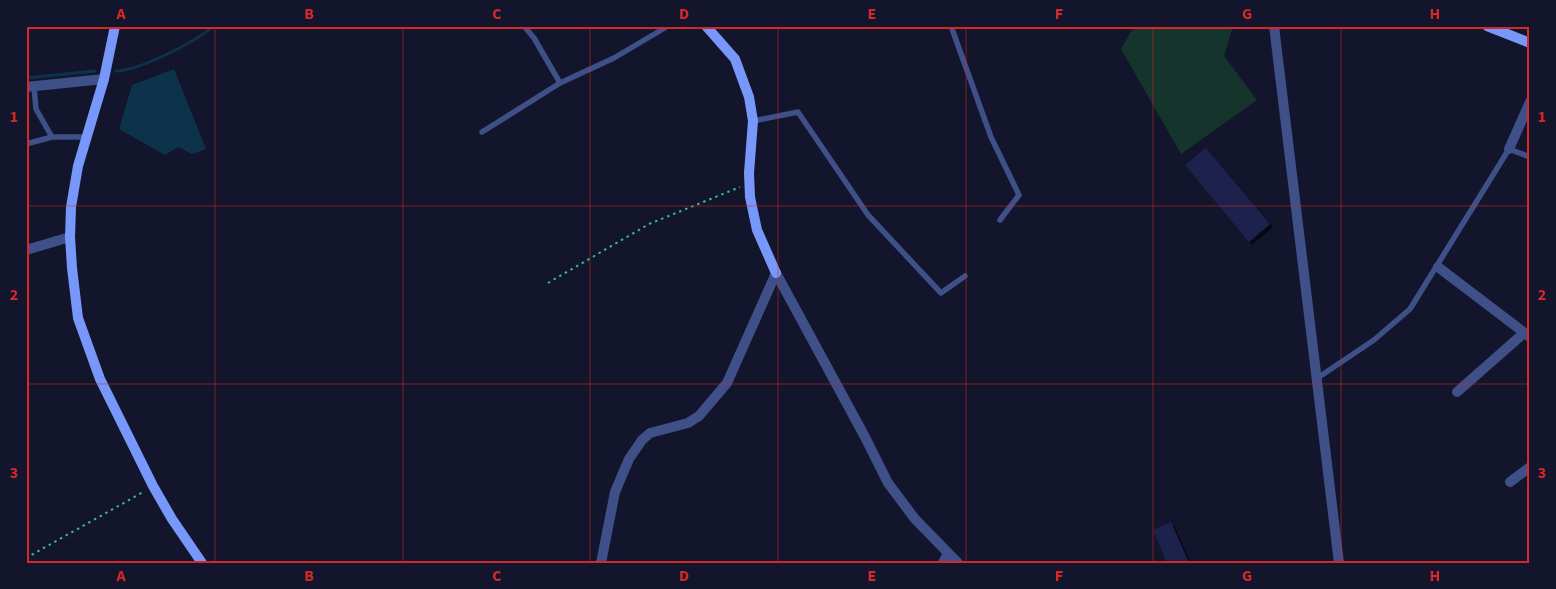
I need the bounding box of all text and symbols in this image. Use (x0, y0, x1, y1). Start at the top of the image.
text: A (115, 3, 126, 25)
text: B (304, 3, 314, 25)
text: C (492, 3, 502, 25)
text: D (679, 3, 689, 25)
text: E (868, 3, 876, 25)
text: F (1055, 3, 1063, 25)
text: G (1242, 3, 1252, 25)
text: H (1430, 3, 1440, 25)
text: 1 (10, 106, 18, 128)
text: 1 (1538, 106, 1546, 128)
text: 2 (10, 284, 18, 306)
text: 2 (1538, 284, 1546, 306)
text: 3 (10, 462, 18, 484)
text: 3 (1538, 462, 1546, 484)
text: A (115, 565, 126, 587)
text: B (304, 565, 314, 587)
text: C (492, 565, 502, 587)
text: D (679, 565, 689, 587)
text: E (868, 565, 876, 587)
text: F (1055, 565, 1063, 587)
text: G (1242, 565, 1252, 587)
text: H (1430, 565, 1440, 587)

